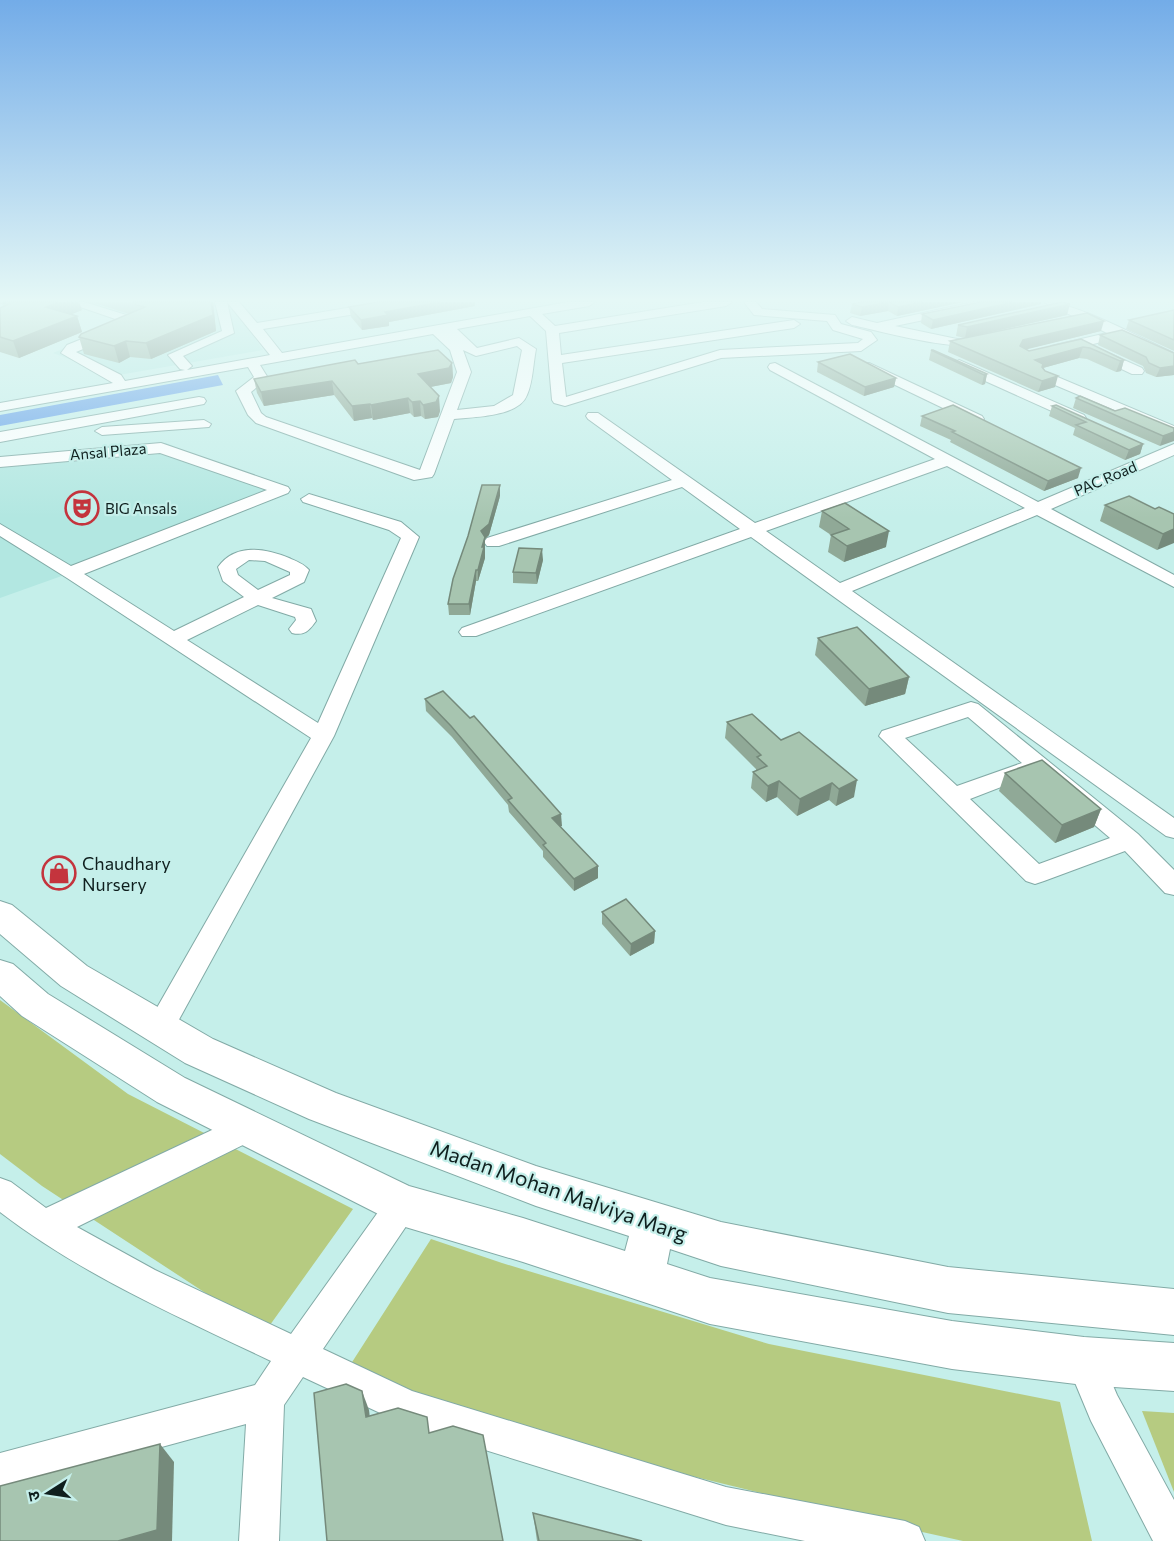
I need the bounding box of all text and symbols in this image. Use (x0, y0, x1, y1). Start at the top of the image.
street label: Ansal Plaza (69, 439, 147, 463)
street label: PAC Road (1071, 457, 1139, 499)
theatre icon: BIG Ansals (64, 490, 100, 526)
place label: BIG Ansals (105, 499, 177, 517)
place label: Chaudhary Nursery (82, 852, 171, 895)
shop icon: Chaudhary Nursery (41, 855, 77, 891)
street label: Madan Mohan Malviya Marg (427, 1134, 691, 1246)
north arrow (18, 1463, 78, 1523)
text: उ (22, 1489, 43, 1503)

